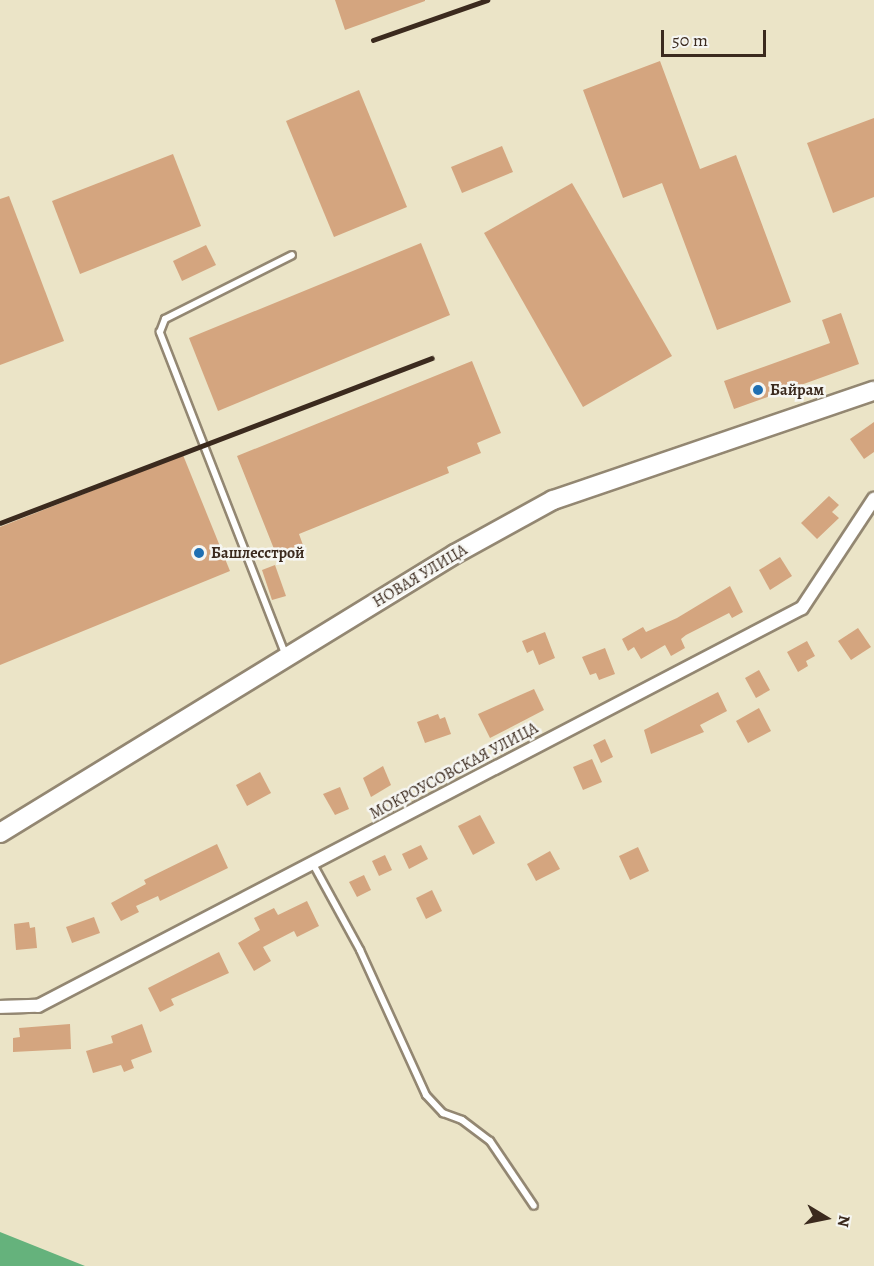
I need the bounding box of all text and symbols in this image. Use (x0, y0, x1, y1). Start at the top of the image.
scale bar (664, 18, 769, 56)
text: 50 m (672, 28, 708, 52)
place label: Байрам (770, 380, 824, 400)
marker: Байрам (751, 383, 765, 397)
street label: НОВАЯ УЛИЦА (369, 540, 471, 612)
place label: Башлесстрой (211, 543, 305, 563)
marker: Башлесстрой (192, 546, 206, 560)
street label: МОКРОУСОВСКАЯ УЛИЦА (367, 718, 541, 824)
north arrow (796, 1188, 856, 1248)
text: N (832, 1213, 856, 1229)

